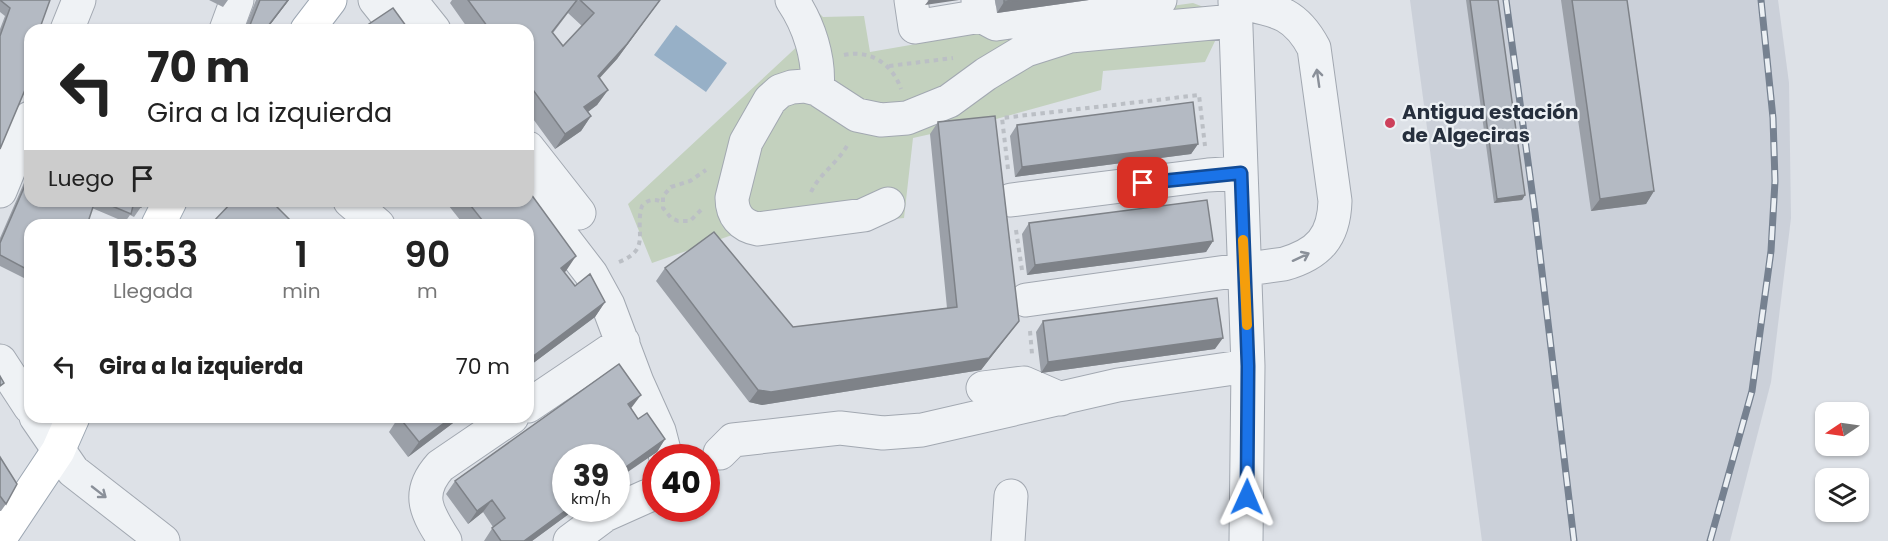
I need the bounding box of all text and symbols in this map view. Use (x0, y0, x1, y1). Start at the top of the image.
text: 70 m (147, 38, 250, 97)
icon: left (48, 48, 126, 126)
one-way arrow (1312, 69, 1323, 88)
text: Gira a la izquierda (147, 94, 392, 131)
place label: Antigua estación de Algeciras (1402, 98, 1579, 149)
marker: Antigua estación de Algeciras (1383, 116, 1397, 130)
pin (1117, 157, 1168, 208)
icon: arrive (126, 162, 159, 195)
text: Luego (48, 163, 114, 194)
icon: arrive (1126, 166, 1159, 199)
text: 15:53 (108, 229, 198, 280)
text: 1 (295, 229, 308, 280)
text: 90 (404, 229, 450, 280)
one-way arrow (1292, 251, 1310, 263)
text: Llegada (113, 277, 193, 305)
text: min (282, 277, 320, 305)
text: m (417, 277, 438, 305)
icon: left (48, 350, 81, 383)
text: Gira a la izquierda (99, 351, 303, 382)
text: 70 m (456, 351, 510, 382)
north arrow (1815, 402, 1869, 456)
map controls (1815, 402, 1869, 522)
speed limit sign: 40 (642, 444, 720, 522)
text: 39 (573, 454, 609, 497)
position arrow (1215, 465, 1279, 529)
button: layers (1815, 468, 1869, 522)
one-way arrow (91, 485, 107, 498)
text: km/h (571, 488, 611, 509)

